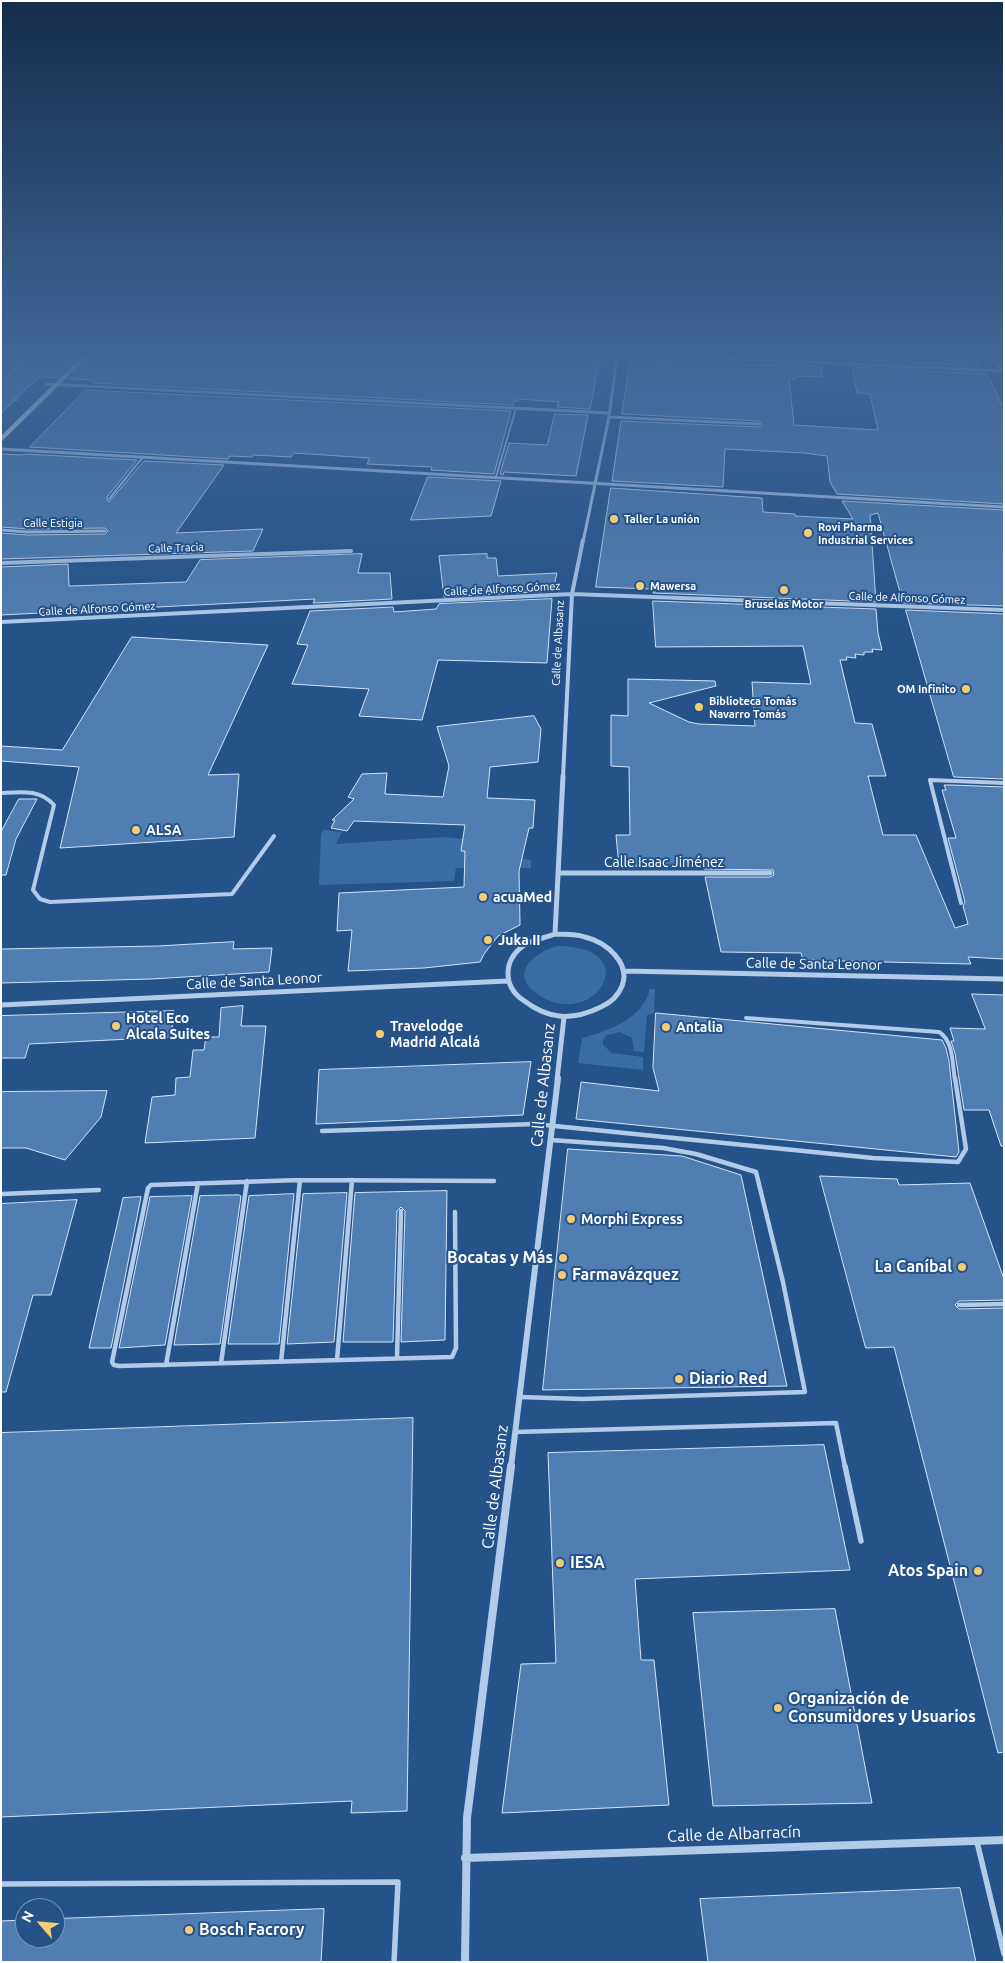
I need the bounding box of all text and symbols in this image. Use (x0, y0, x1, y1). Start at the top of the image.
place label: Taller La unión (624, 512, 700, 526)
marker: Taller La unión (608, 513, 620, 525)
street label: Calle Estigia (23, 516, 83, 530)
place label: Rovi Pharma Industrial Services (818, 520, 913, 546)
marker: Rovi Pharma Industrial Services (802, 527, 814, 539)
street label: Calle Tracia (148, 540, 204, 556)
street label: Calle de Alfonso Gómez (443, 579, 561, 599)
place label: Mawersa (650, 579, 696, 593)
marker: Mawersa (634, 580, 646, 592)
marker: Bruselas Motor (778, 584, 790, 596)
street label: Calle de Alfonso Gómez (848, 589, 966, 607)
place label: Bruselas Motor (744, 597, 824, 611)
street label: Calle de Alfonso Gómez (38, 599, 156, 619)
street label: Calle de Albasanz (549, 600, 567, 686)
place label: OM Infinito (897, 682, 956, 696)
marker: OM Infinito (960, 683, 972, 695)
place label: Biblioteca Tomás Navarro Tomás (709, 694, 797, 720)
marker: Biblioteca Tomás Navarro Tomás (693, 701, 705, 713)
place label: ALSA (146, 822, 182, 838)
marker: ALSA (130, 824, 142, 836)
street label: Calle Isaac Jiménez (604, 854, 724, 870)
place label: acuaMed (493, 889, 552, 905)
marker: acuaMed (477, 891, 489, 903)
place label: Juka II (498, 932, 541, 948)
marker: Juka II (482, 934, 494, 946)
street label: Calle de Santa Leonor (746, 954, 882, 974)
street label: Calle de Santa Leonor (186, 969, 322, 993)
place label: Hotel Eco Alcala Suites (126, 1010, 210, 1042)
place label: Travelodge Madrid Alcalá (390, 1018, 480, 1050)
place label: Antalia (676, 1019, 723, 1035)
marker: Hotel Eco Alcala Suites (110, 1020, 122, 1032)
marker: Antalia (660, 1021, 672, 1033)
street label: Calle de Albasanz (527, 1022, 559, 1148)
marker: Travelodge Madrid Alcalá (374, 1028, 386, 1040)
place label: Morphi Express (581, 1211, 683, 1227)
marker: Morphi Express (565, 1213, 577, 1225)
place label: Bocatas y Más (447, 1248, 553, 1268)
marker: Bocatas y Más (557, 1252, 569, 1264)
place label: La Caníbal (875, 1257, 952, 1277)
marker: La Caníbal (956, 1261, 968, 1273)
place label: Farmavázquez (572, 1265, 679, 1285)
marker: Farmavázquez (556, 1269, 568, 1281)
place label: Diario Red (689, 1369, 767, 1389)
marker: Diario Red (673, 1373, 685, 1385)
street label: Calle de Albasanz (478, 1424, 512, 1550)
place label: IESA (570, 1553, 605, 1573)
marker: IESA (554, 1557, 566, 1569)
place label: Atos Spain (888, 1561, 968, 1581)
marker: Atos Spain (972, 1565, 984, 1577)
place label: Organización de Consumidores y Usuarios (788, 1689, 976, 1727)
marker: Organización de Consumidores y Usuarios (772, 1702, 784, 1714)
street label: Calle de Albarracín (667, 1822, 801, 1846)
north arrow (15, 1898, 65, 1948)
text: N (18, 1908, 37, 1925)
place label: Bosch Facrory (199, 1920, 305, 1940)
marker: Bosch Facrory (183, 1924, 195, 1936)

